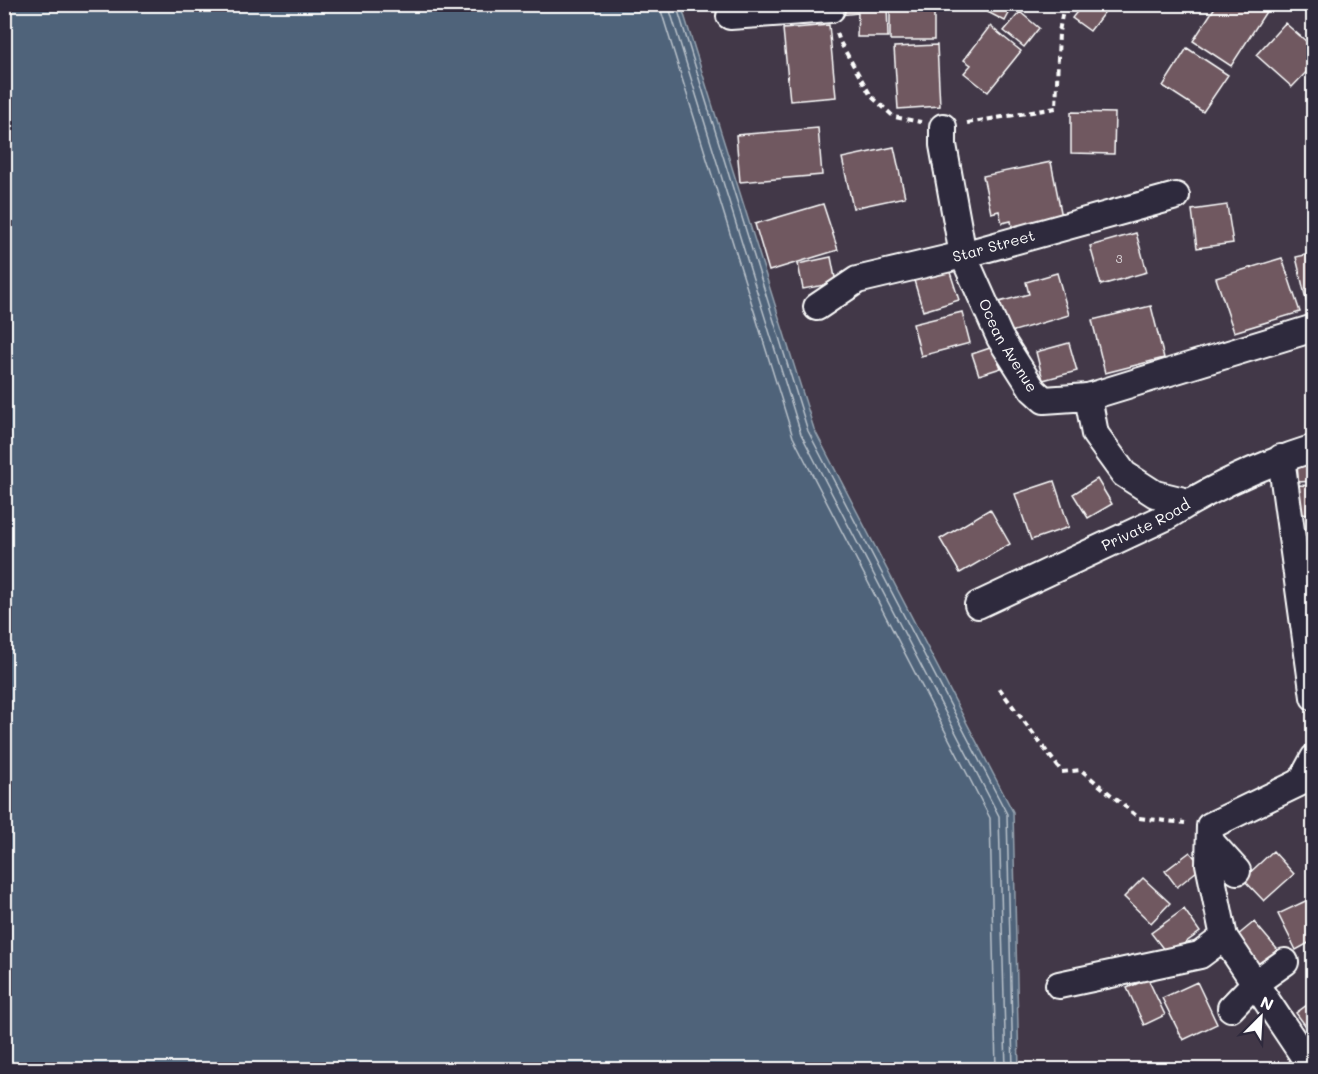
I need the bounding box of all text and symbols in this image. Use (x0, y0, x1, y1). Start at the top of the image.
street label: Star Street (950, 225, 1037, 266)
house number: 3 (1115, 250, 1123, 266)
street label: Ocean Avenue (975, 295, 1043, 396)
street label: Private Road (1098, 494, 1193, 555)
north arrow (1231, 987, 1291, 1047)
text: N (1257, 991, 1277, 1015)

